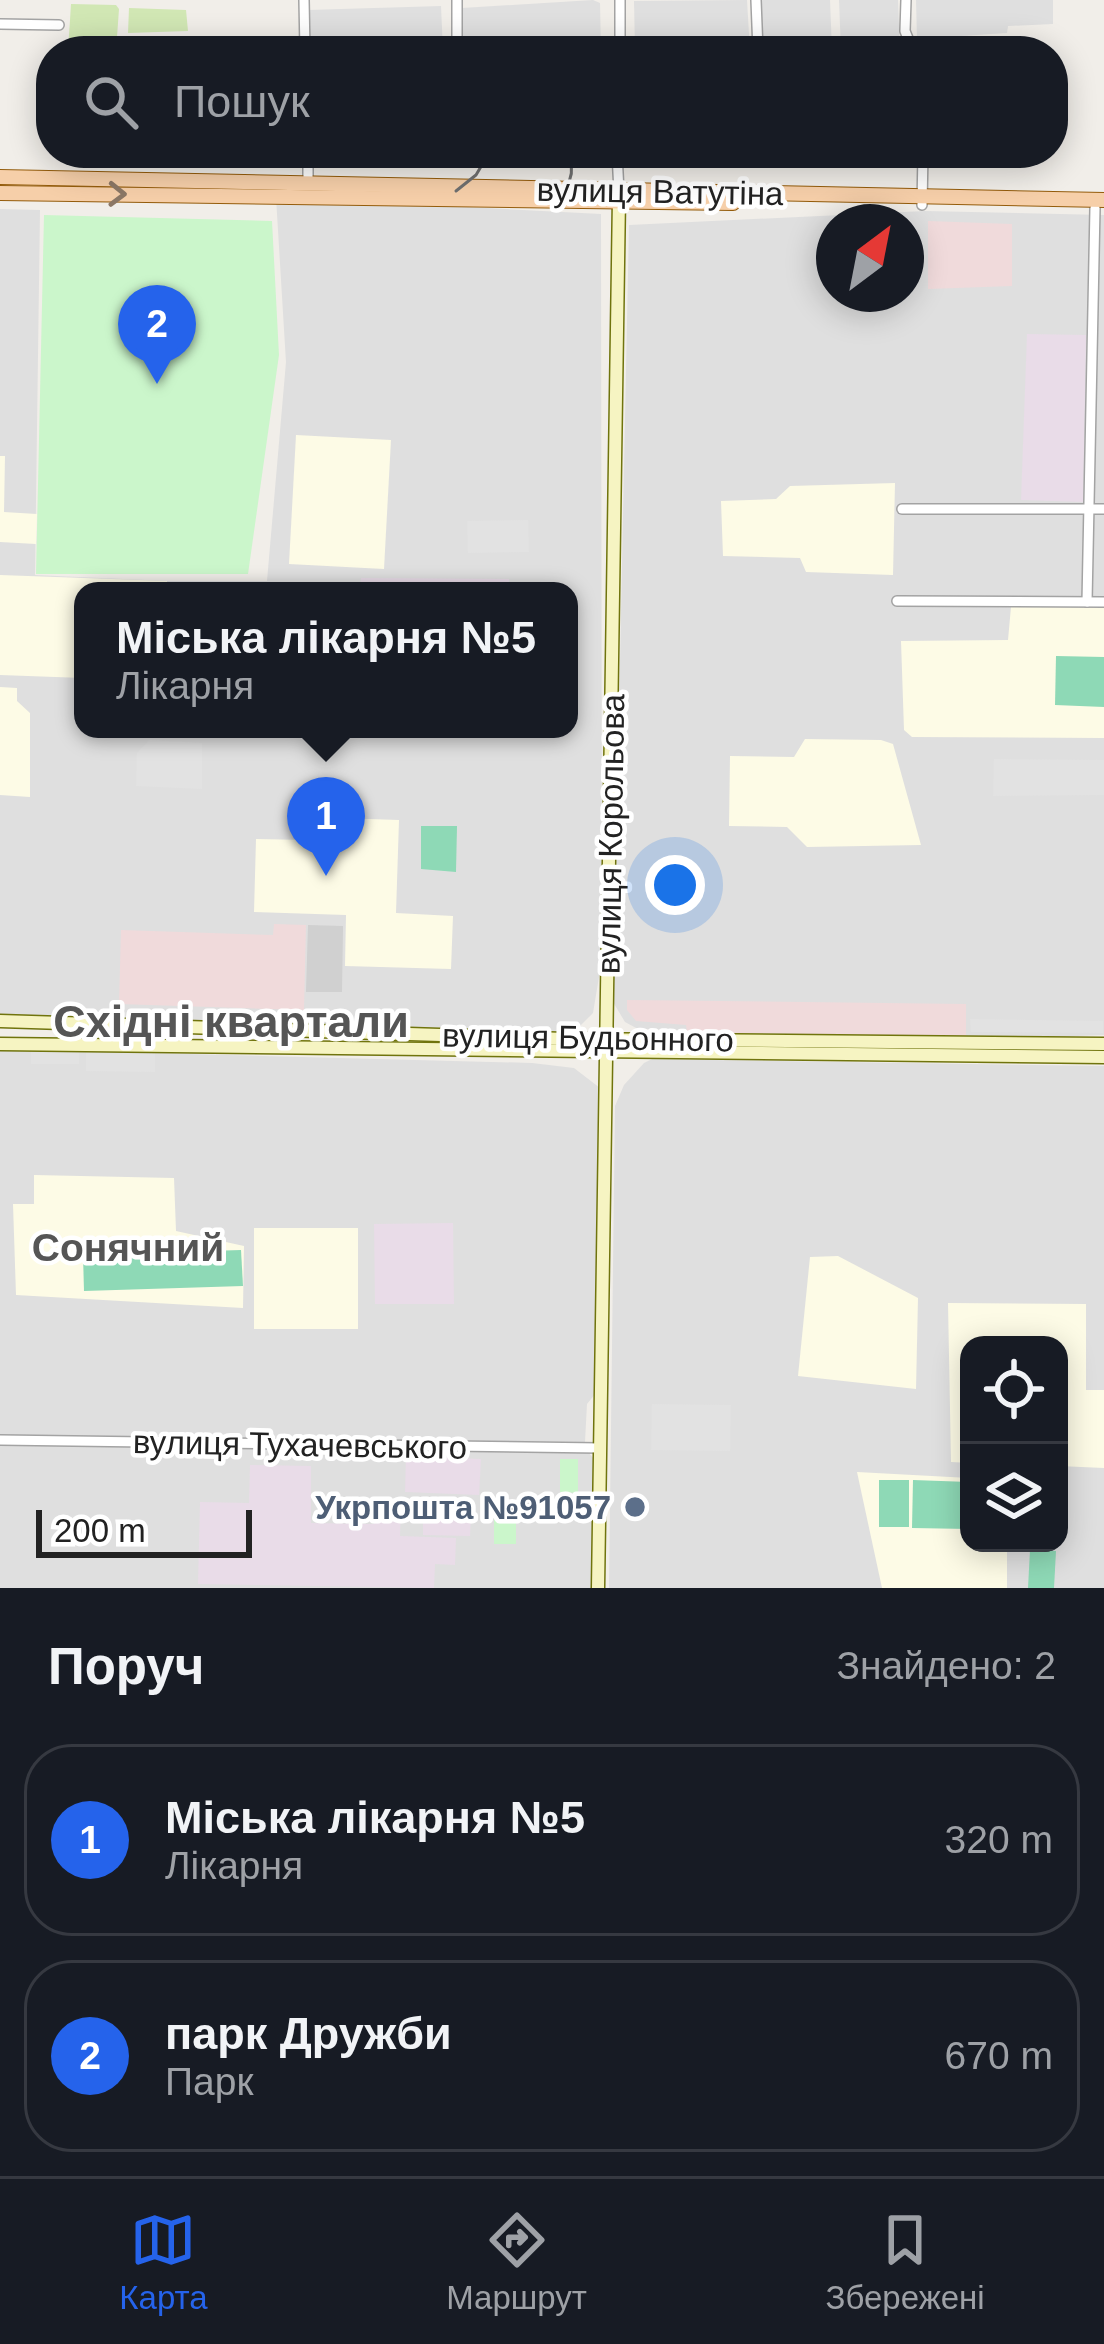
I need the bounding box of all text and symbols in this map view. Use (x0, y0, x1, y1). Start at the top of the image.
search box (36, 36, 1068, 168)
icon: search (78, 69, 144, 135)
text: Пошук (174, 76, 310, 127)
street label: вулиця Ватутіна (536, 171, 784, 212)
one-way arrow (109, 181, 127, 207)
north arrow (816, 204, 924, 312)
pin: 2 (118, 285, 196, 384)
popup (74, 582, 578, 738)
text: Міська лікарня №5 (116, 612, 536, 663)
text: Лікарня (116, 664, 254, 707)
street label: вулиця Корольова (590, 693, 631, 974)
pin: 1 (287, 777, 365, 876)
your location (645, 855, 705, 915)
district label: Східні квартали (53, 996, 409, 1047)
street label: вулиця Будьонного (442, 1016, 734, 1059)
district label: Сонячний (32, 1226, 224, 1269)
map controls (960, 1336, 1068, 1552)
button: locate (960, 1336, 1068, 1444)
street label: вулиця Тухачевського (133, 1423, 467, 1466)
button: layers (960, 1444, 1068, 1552)
place label: Укрпошта №91057 (315, 1489, 611, 1526)
marker: Укрпошта №91057 (622, 1494, 648, 1520)
scale bar (36, 1504, 252, 1557)
text: 200 m (54, 1512, 146, 1549)
text: Поруч (48, 1638, 204, 1695)
text: Знайдено: 2 (836, 1644, 1056, 1687)
text: Міська лікарня №5 (165, 1792, 585, 1843)
text: 1 (79, 1818, 101, 1861)
text: 320 m (945, 1818, 1053, 1861)
text: Лікарня (165, 1844, 303, 1887)
text: парк Дружби (165, 2008, 452, 2059)
text: 2 (79, 2034, 101, 2077)
text: 670 m (945, 2034, 1053, 2077)
text: Парк (165, 2060, 253, 2103)
tab: Карта (119, 2207, 208, 2317)
tab: Маршрут (446, 2207, 587, 2317)
tab: Збережені (826, 2207, 985, 2317)

